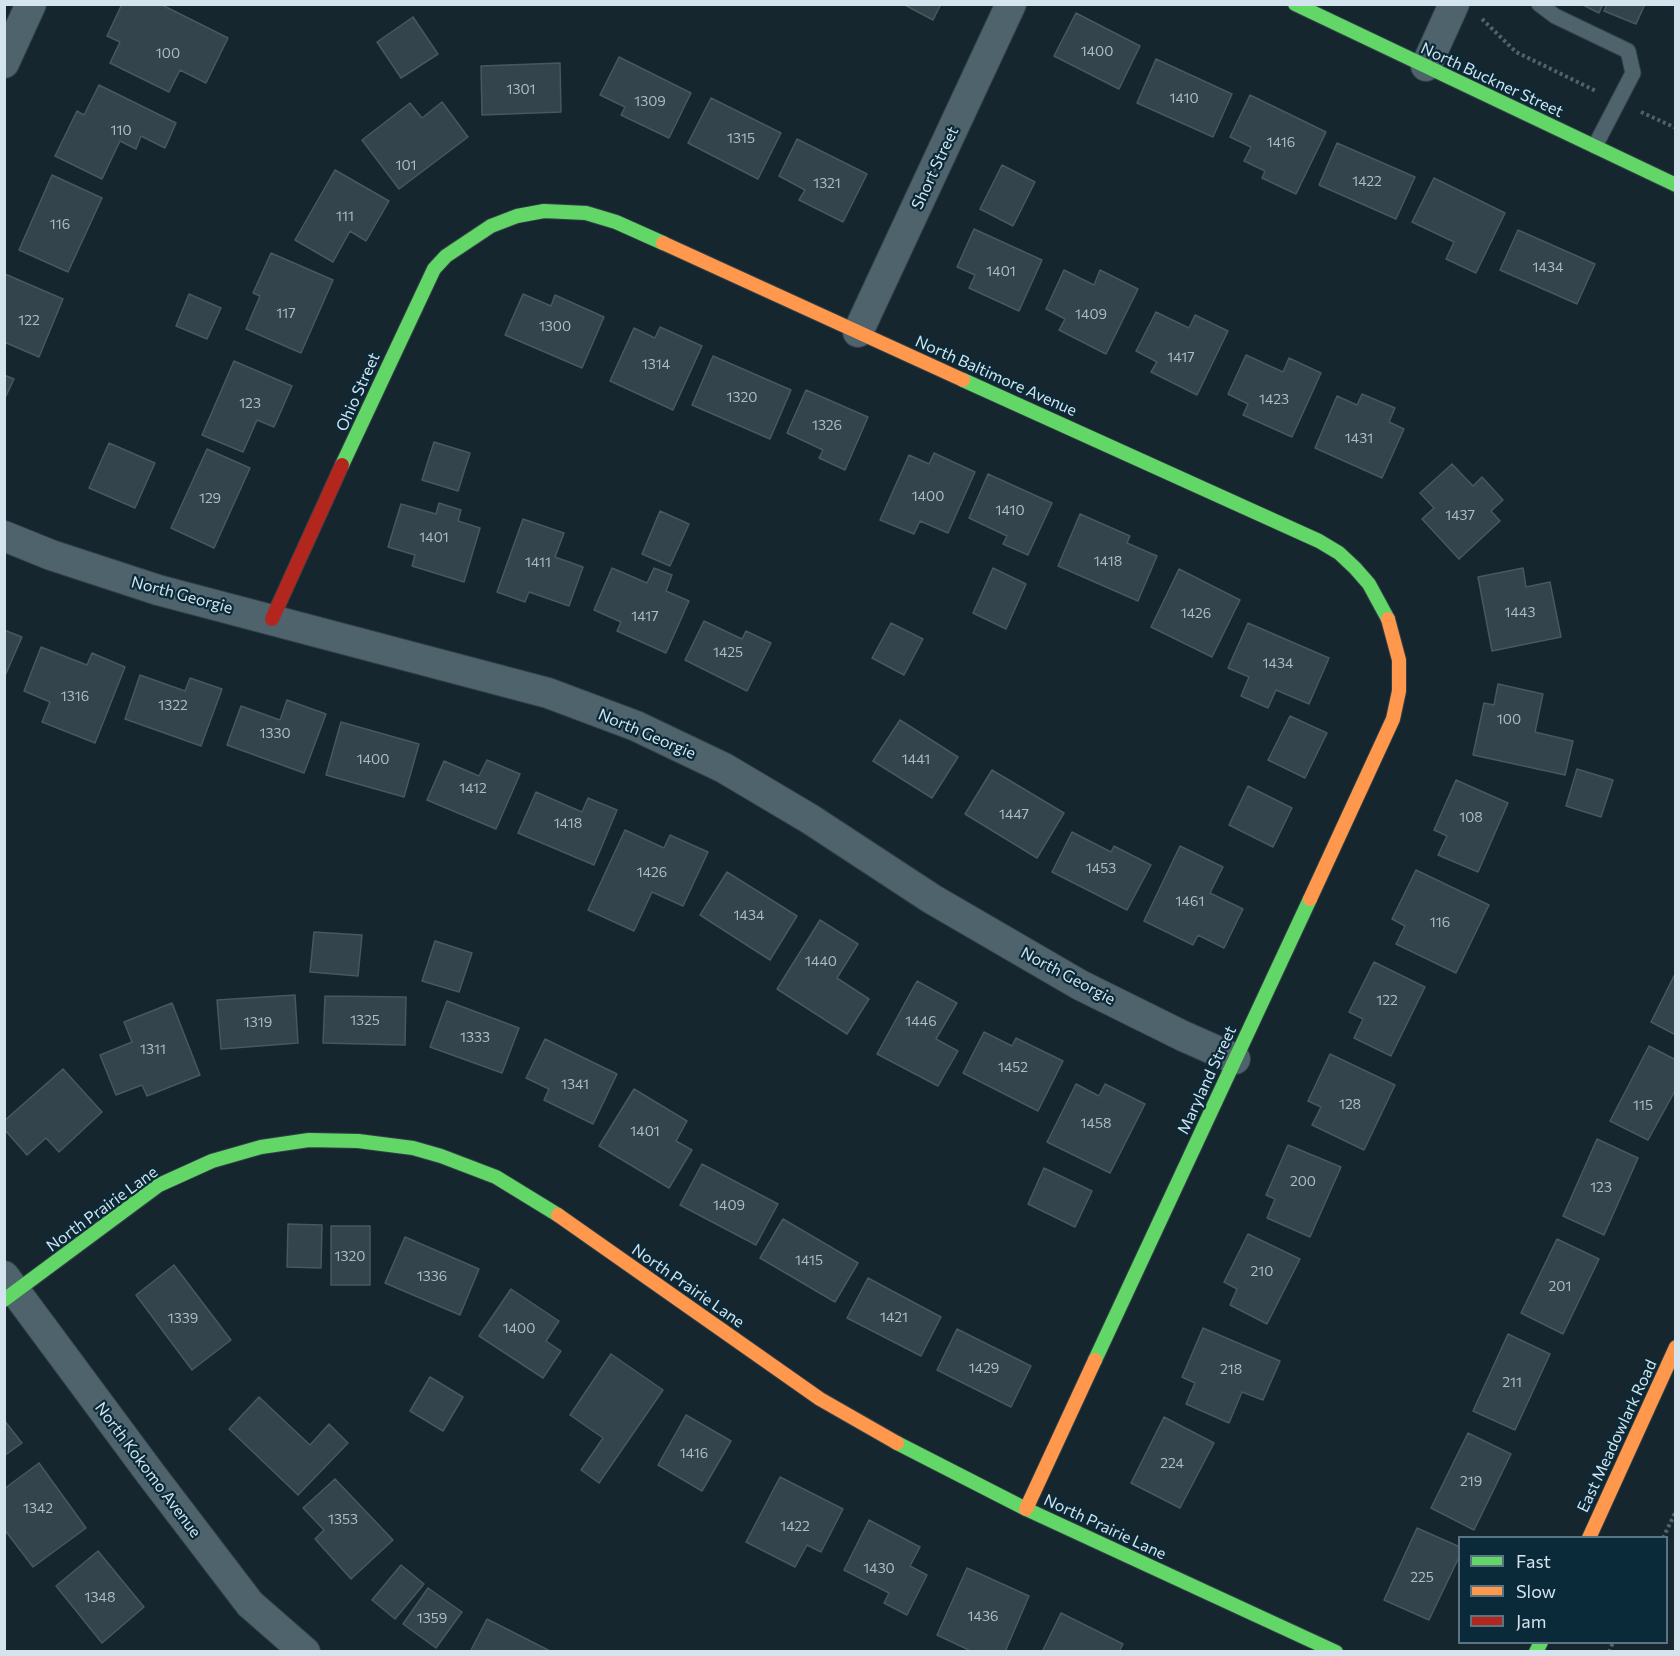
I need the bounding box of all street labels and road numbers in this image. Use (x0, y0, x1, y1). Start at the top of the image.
street label: North Buckner Street (1418, 39, 1566, 121)
street label: Short Street (907, 123, 963, 213)
street label: North Baltimore Avenue (912, 332, 1080, 420)
street label: Ohio Street (332, 350, 384, 434)
street label: North Georgie (129, 572, 235, 618)
street label: North Georgie (595, 705, 699, 763)
street label: North Georgie (1018, 943, 1118, 1009)
street label: Maryland Street (1174, 1023, 1240, 1137)
street label: North Prairie Lane (43, 1162, 161, 1256)
street label: North Prairie Lane (628, 1240, 748, 1332)
street label: East Meadowlark Road (1573, 1357, 1661, 1515)
street label: North Kokomo Avenue (91, 1399, 205, 1541)
street label: North Prairie Lane (1041, 1490, 1169, 1564)

